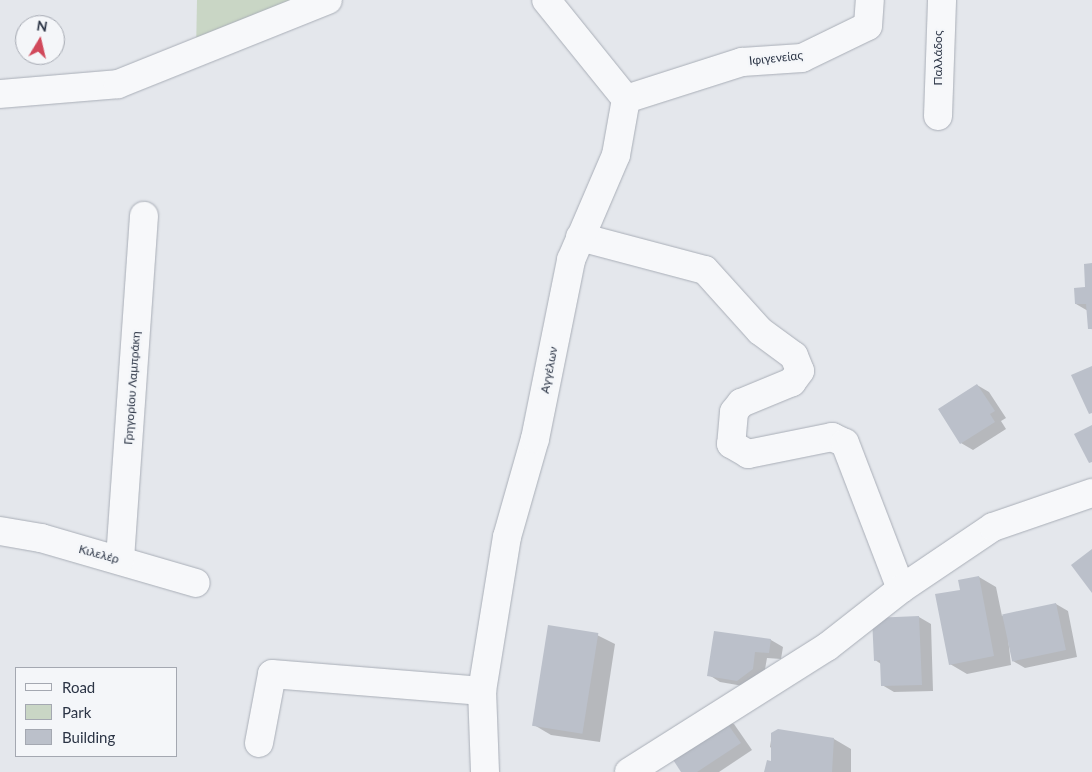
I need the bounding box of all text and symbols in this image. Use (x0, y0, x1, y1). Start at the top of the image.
north arrow (15, 15, 65, 65)
text: N (36, 16, 49, 35)
street label: Παλλάδος (931, 31, 945, 85)
street label: Ιφιγενείας (748, 48, 804, 68)
street label: Γρηγορίου Λαμπράκη (121, 331, 143, 445)
street label: Αγγέλων (537, 345, 561, 395)
street label: Κιλελέρ (77, 542, 121, 566)
legend (15, 667, 178, 757)
text: Road (62, 678, 95, 696)
text: Park (62, 703, 91, 721)
text: Building (62, 728, 115, 746)

